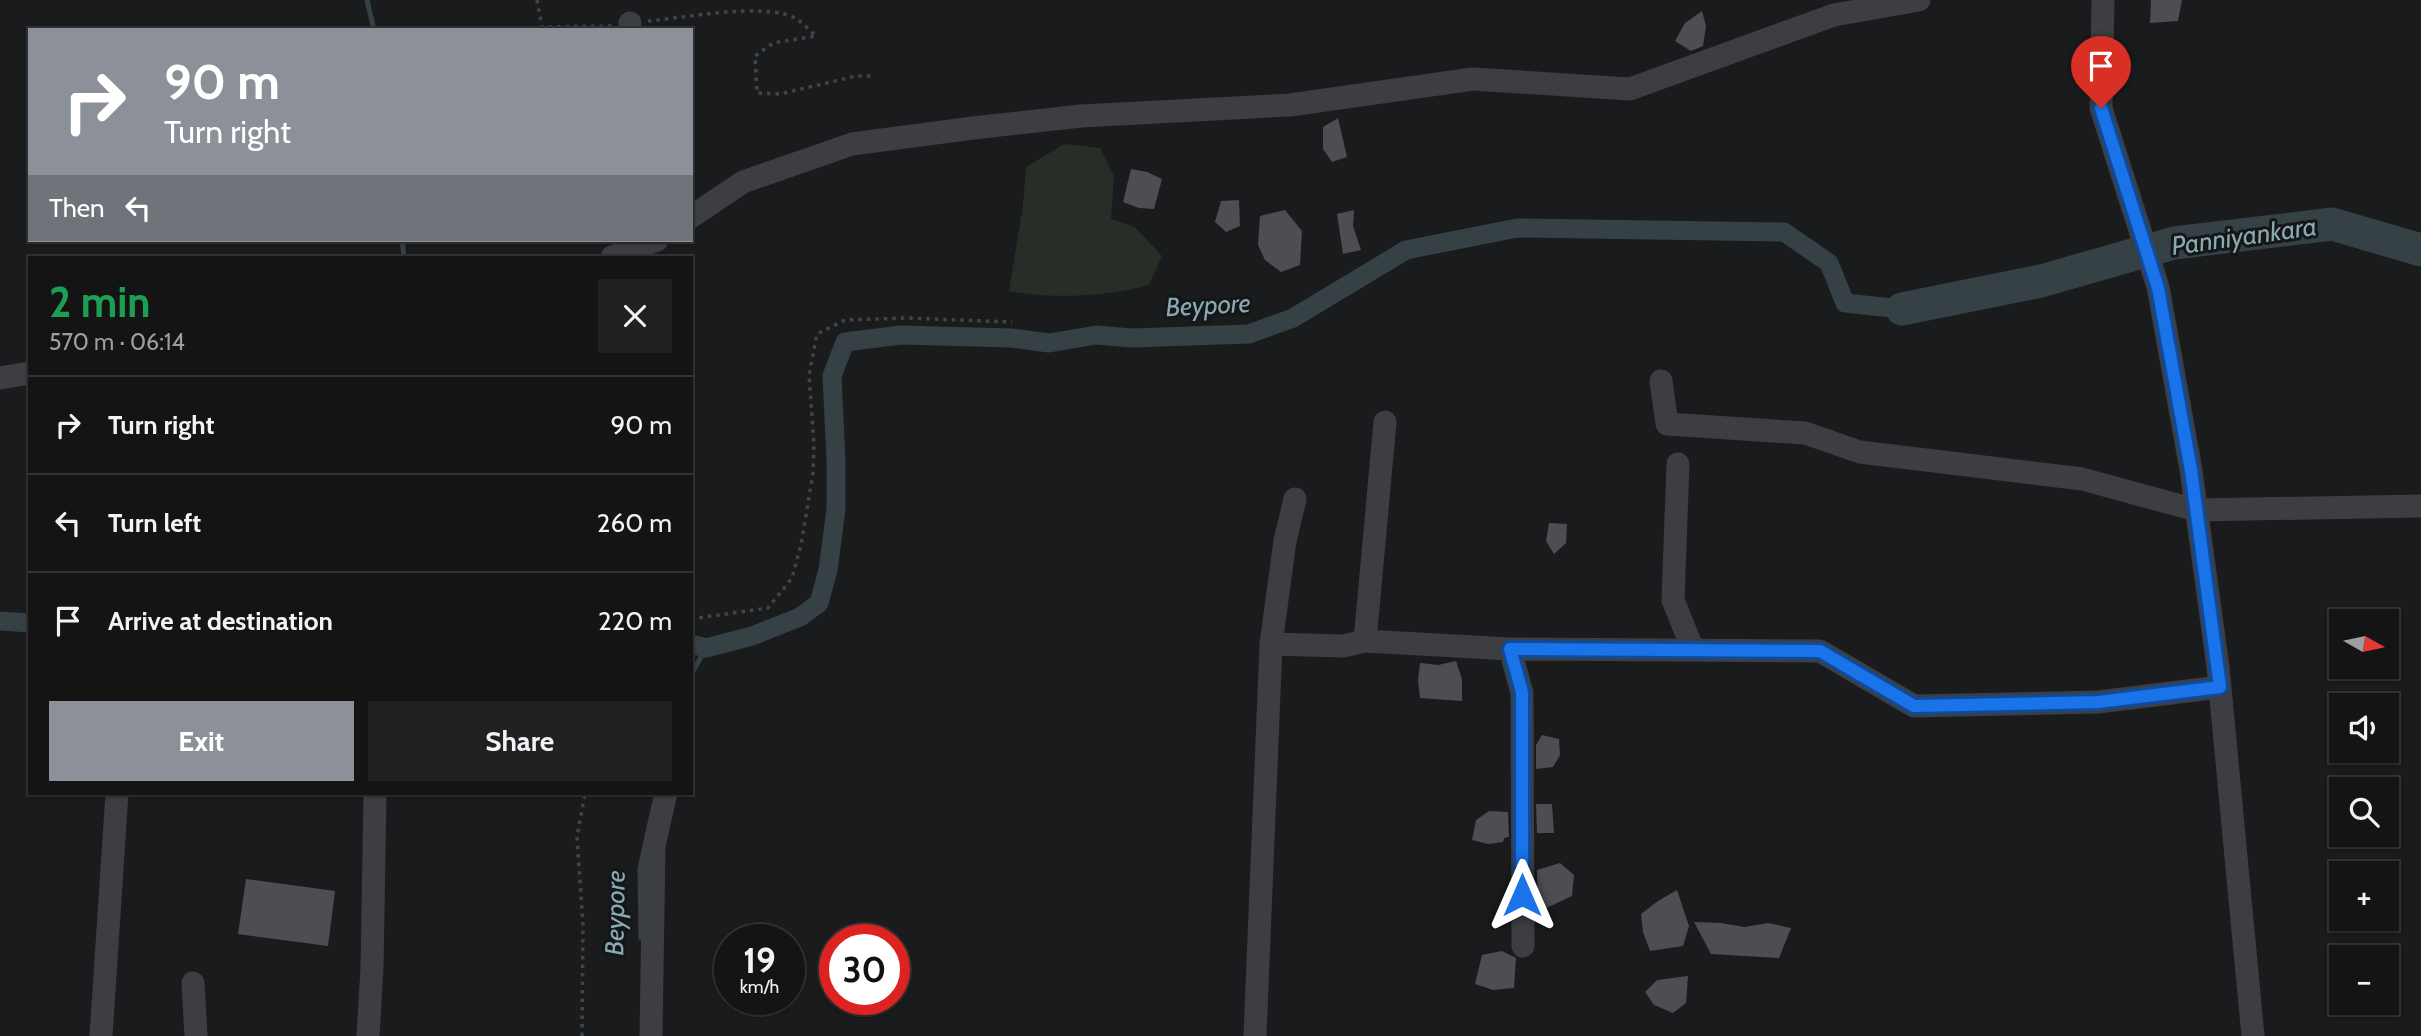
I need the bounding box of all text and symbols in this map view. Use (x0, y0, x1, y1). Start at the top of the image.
pin (2071, 36, 2131, 108)
icon: arrive (2082, 47, 2120, 85)
text: 90 m (164, 52, 280, 111)
icon: right (49, 56, 140, 147)
text: Turn right (164, 112, 291, 151)
icon: left (119, 189, 157, 227)
text: Then (49, 192, 105, 224)
water label: Panniyankara (2169, 210, 2319, 262)
text: 2 min (49, 276, 150, 328)
button: close (598, 279, 672, 353)
water label: Beypore (1165, 287, 1251, 323)
text: 570 m · 06:14 (49, 328, 185, 356)
icon: right (49, 406, 87, 444)
text: Turn right (108, 409, 214, 441)
text: 90 m (610, 409, 672, 441)
icon: left (49, 504, 87, 542)
text: Turn left (108, 507, 201, 539)
text: 260 m (597, 507, 672, 539)
icon: arrive (49, 602, 87, 640)
text: Arrive at destination (108, 605, 333, 637)
text: 220 m (598, 605, 672, 637)
north arrow (2329, 609, 2399, 679)
map controls (2329, 609, 2399, 1015)
button: sound (2329, 693, 2399, 763)
button: Exit (49, 701, 354, 781)
button: Share (368, 701, 672, 781)
button: search (2329, 777, 2399, 847)
position arrow (1485, 858, 1559, 932)
button: + (2329, 861, 2399, 931)
water label: Beypore (598, 870, 632, 956)
speed limit sign: 30 (819, 924, 910, 1015)
text: 19 (743, 939, 776, 982)
button: − (2329, 945, 2399, 1015)
text: km/h (740, 976, 779, 998)

